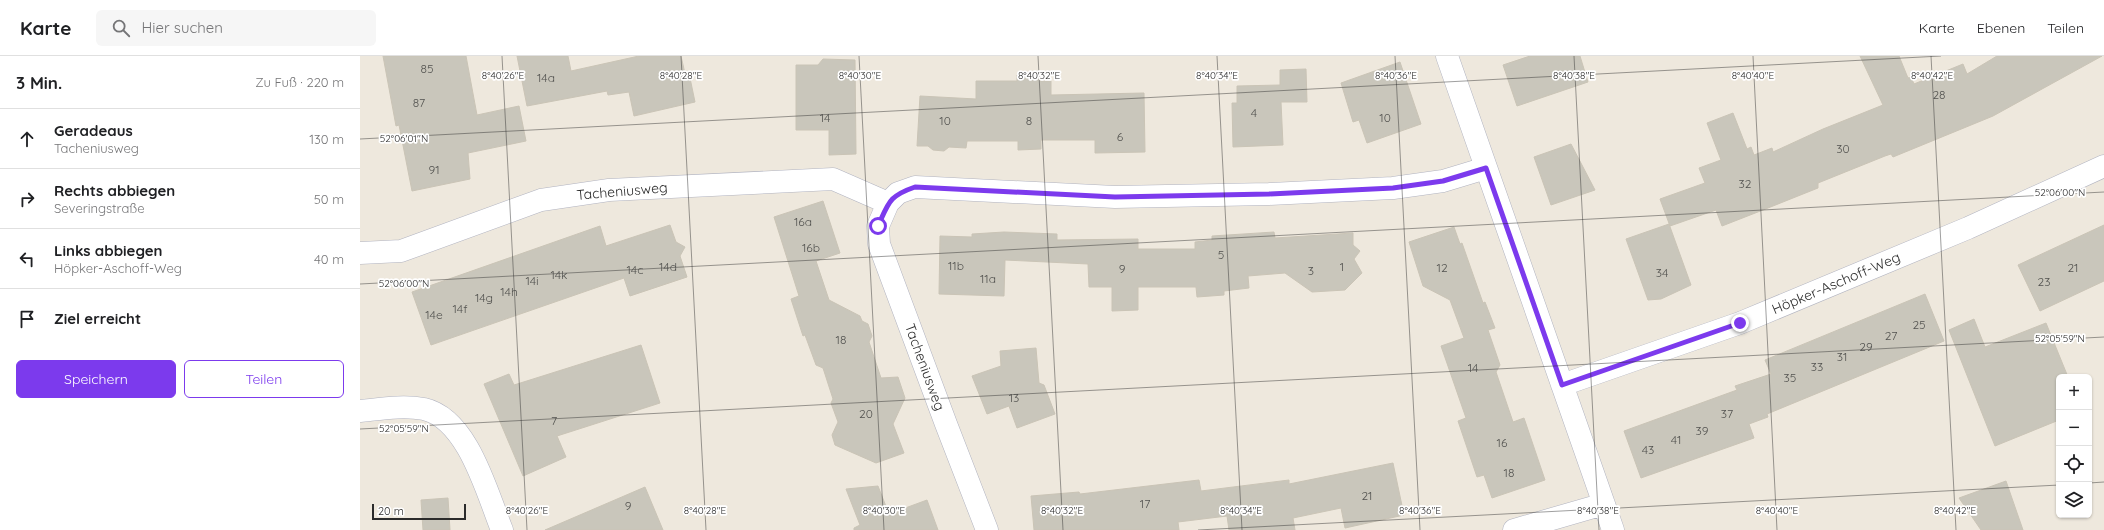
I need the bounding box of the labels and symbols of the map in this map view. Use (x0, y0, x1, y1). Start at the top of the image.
house number: 85 (420, 61, 434, 76)
text: 8°40'26"E (482, 69, 524, 82)
text: 8°40'28"E (660, 69, 702, 82)
text: 8°40'30"E (839, 69, 882, 82)
text: 8°40'32"E (1018, 69, 1060, 82)
text: 8°40'34"E (1196, 69, 1238, 82)
text: 8°40'36"E (1375, 69, 1417, 82)
text: 8°40'38"E (1553, 69, 1595, 82)
text: 8°40'40"E (1732, 69, 1775, 82)
text: 8°40'42"E (1911, 69, 1953, 82)
house number: 14a (537, 70, 555, 85)
house number: 28 (1932, 87, 1946, 102)
house number: 87 (413, 95, 425, 110)
house number: 4 (1251, 105, 1257, 120)
house number: 14 (820, 110, 830, 125)
house number: 10 (1379, 110, 1391, 125)
house number: 10 (939, 113, 951, 128)
house number: 8 (1026, 113, 1032, 128)
house number: 6 (1117, 129, 1124, 144)
text: 52°06'01"N (380, 132, 428, 145)
house number: 30 (1836, 141, 1850, 156)
house number: 91 (428, 162, 440, 177)
house number: 32 (1739, 176, 1752, 191)
street label: Tacheniusweg (576, 178, 668, 204)
text: 52°06'00"N (2035, 186, 2085, 199)
house number: 16a (794, 214, 812, 229)
route start (869, 217, 887, 235)
house number: 16b (802, 240, 820, 255)
house number: 5 (1218, 247, 1224, 262)
street label: Höpker-Aschoff-Weg (1769, 248, 1903, 318)
house number: 11b (948, 258, 964, 273)
house number: 14d (659, 259, 677, 274)
house number: 1 (1340, 259, 1344, 274)
house number: 12 (1436, 260, 1448, 275)
house number: 21 (2067, 260, 2079, 275)
house number: 9 (1119, 261, 1126, 276)
house number: 14c (627, 262, 643, 277)
house number: 3 (1308, 263, 1314, 278)
house number: 34 (1656, 265, 1668, 280)
house number: 14k (550, 267, 568, 282)
house number: 11a (980, 271, 996, 286)
house number: 14i (525, 273, 539, 288)
house number: 23 (2038, 274, 2050, 289)
text: 52°06'00"N (379, 277, 429, 290)
house number: 14h (500, 284, 518, 299)
house number: 14g (475, 290, 493, 305)
house number: 14f (453, 301, 468, 316)
house number: 14e (425, 307, 443, 322)
route end (1731, 314, 1749, 332)
house number: 25 (1912, 317, 1926, 332)
street label: Tacheniusweg (901, 321, 949, 413)
house number: 27 (1885, 328, 1897, 343)
house number: 18 (836, 332, 846, 347)
text: 52°05'59"N (2035, 332, 2085, 345)
house number: 29 (1859, 339, 1873, 354)
house number: 31 (1837, 349, 1847, 364)
house number: 33 (1811, 359, 1823, 374)
house number: 14 (1468, 360, 1478, 375)
house number: 35 (1784, 370, 1796, 385)
house number: 13 (1009, 390, 1019, 405)
house number: 20 (859, 406, 873, 421)
house number: 37 (1721, 406, 1733, 421)
house number: 7 (551, 413, 557, 428)
text: 52°05'59"N (379, 422, 429, 435)
house number: 39 (1696, 423, 1709, 438)
house number: 41 (1671, 432, 1681, 447)
house number: 16 (1497, 435, 1508, 450)
house number: 43 (1642, 442, 1654, 457)
house number: 18 (1504, 465, 1514, 480)
house number: 21 (1361, 488, 1373, 503)
house number: 17 (1140, 496, 1150, 511)
house number: 9 (625, 498, 632, 513)
scale bar (372, 502, 466, 521)
text: 8°40'26"E (506, 504, 548, 517)
text: 8°40'28"E (684, 504, 726, 517)
text: 8°40'30"E (863, 504, 906, 517)
text: 8°40'32"E (1041, 504, 1083, 517)
text: 8°40'34"E (1220, 504, 1262, 517)
text: 8°40'36"E (1399, 504, 1441, 517)
text: 8°40'38"E (1577, 504, 1619, 517)
text: 8°40'40"E (1756, 504, 1799, 517)
text: 8°40'42"E (1934, 504, 1976, 517)

